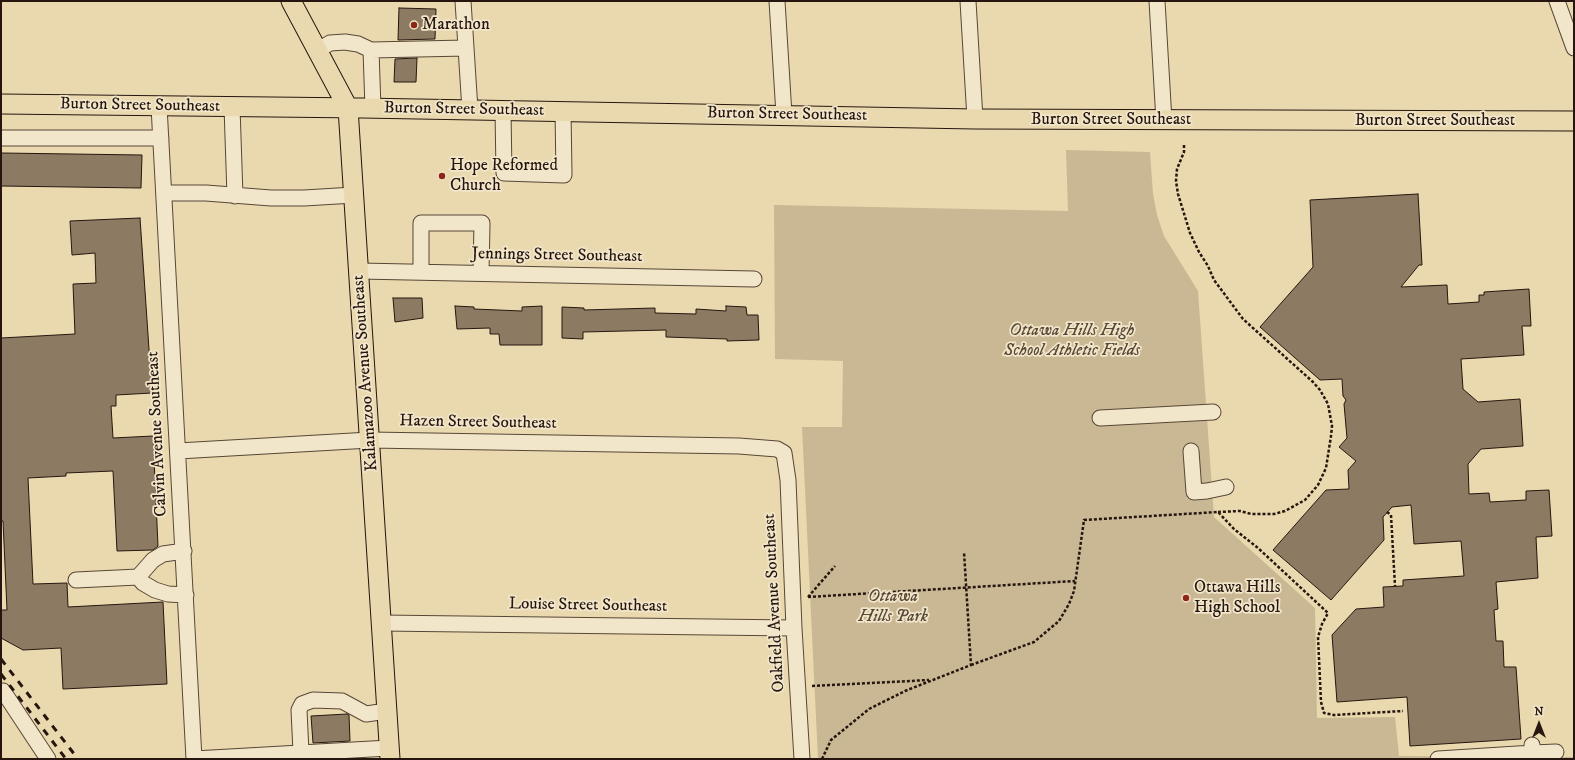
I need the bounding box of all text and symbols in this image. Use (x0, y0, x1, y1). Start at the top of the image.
place label: Marathon (422, 15, 490, 35)
marker: Marathon (409, 20, 419, 30)
street label: Burton Street Southeast (60, 94, 220, 118)
street label: Burton Street Southeast (384, 98, 544, 122)
street label: Burton Street Southeast (707, 103, 867, 127)
street label: Burton Street Southeast (1031, 110, 1191, 130)
street label: Burton Street Southeast (1355, 111, 1515, 131)
place label: Hope Reformed Church (450, 156, 558, 196)
marker: Hope Reformed Church (437, 171, 447, 181)
street label: Jennings Street Southeast (471, 244, 643, 268)
street label: Kalamazoo Avenue Southeast (349, 274, 383, 472)
park label: Ottawa Hills High School Athletic Fields (1004, 321, 1140, 361)
street label: Calvin Avenue Southeast (143, 351, 173, 517)
street label: Hazen Street Southeast (399, 411, 557, 435)
street label: Oakfield Avenue Southeast (760, 513, 790, 693)
place label: Ottawa Hills High School (1194, 578, 1280, 618)
park label: Ottawa Hills Park (858, 587, 928, 627)
marker: Ottawa Hills High School (1181, 593, 1191, 603)
street label: Louise Street Southeast (509, 594, 667, 618)
north arrow (1519, 704, 1559, 744)
text: N (1534, 705, 1544, 719)

